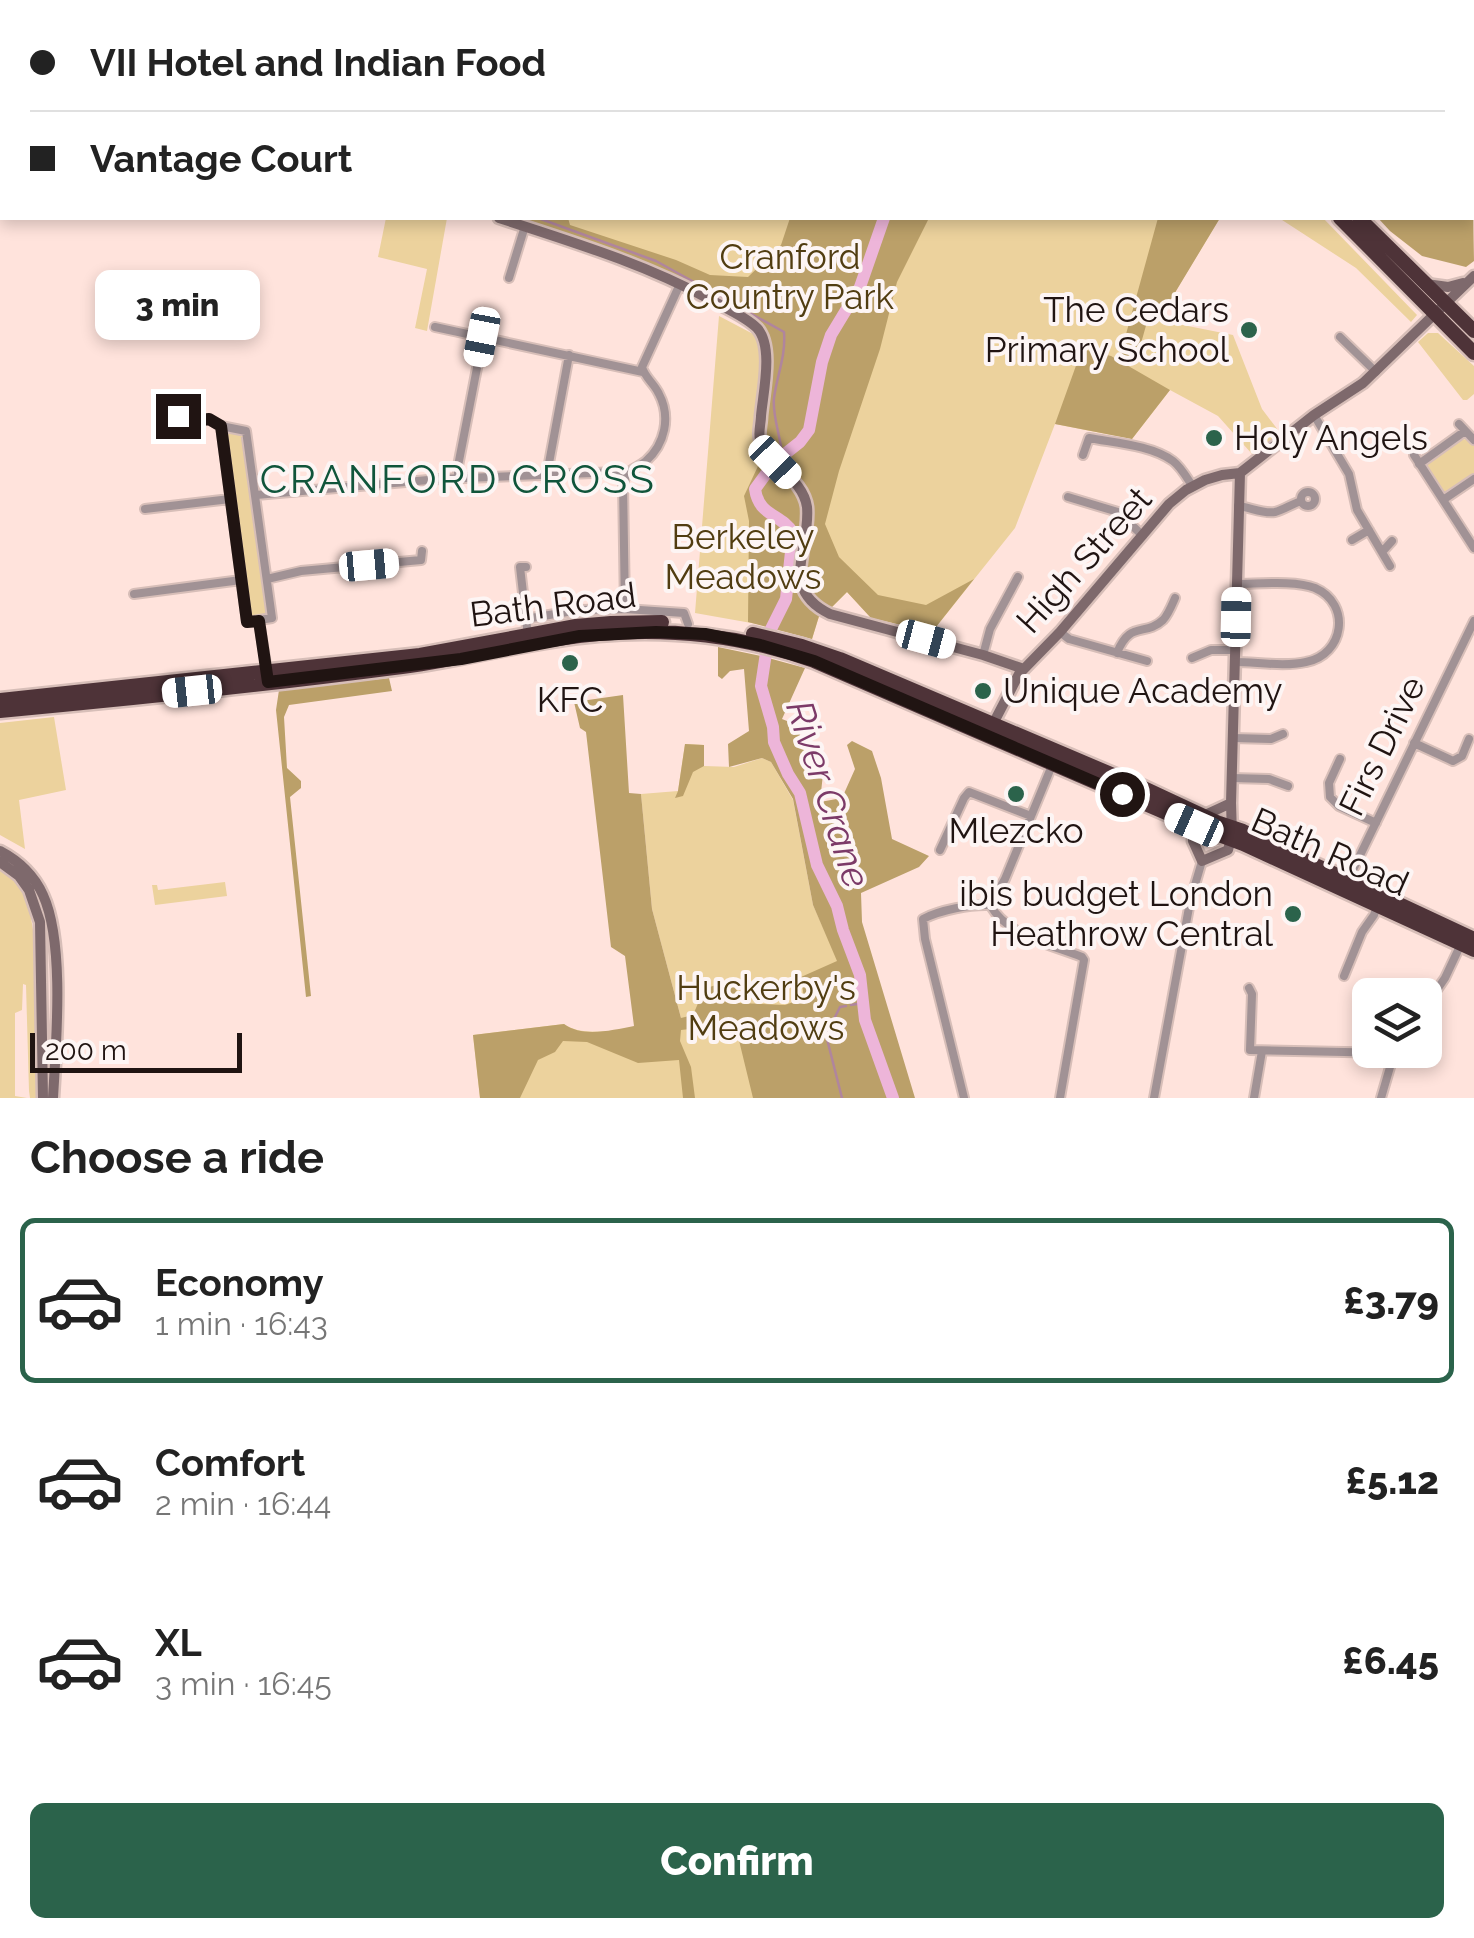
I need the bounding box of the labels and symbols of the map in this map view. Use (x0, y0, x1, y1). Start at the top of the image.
park label: Cranford Country Park (686, 236, 895, 317)
callout: 3 min (96, 271, 260, 341)
place label: The Cedars Primary School (985, 289, 1229, 370)
car (462, 305, 502, 369)
marker: The Cedars Primary School (1238, 319, 1260, 341)
route end (156, 394, 201, 439)
place label: Holy Angels (1234, 417, 1428, 458)
marker: Holy Angels (1203, 427, 1225, 449)
car (743, 430, 807, 494)
district label: CRANFORD CROSS (260, 455, 656, 502)
street label: High Street (1008, 478, 1160, 641)
park label: Berkeley Meadows (665, 516, 821, 597)
car (338, 547, 400, 583)
street label: Bath Road (467, 574, 638, 635)
car (1220, 587, 1252, 647)
car (893, 617, 959, 661)
marker: KFC (559, 652, 581, 674)
street label: Firs Drive (1330, 669, 1433, 822)
place label: Unique Academy (1003, 670, 1283, 711)
car (161, 673, 223, 709)
place label: KFC (537, 679, 603, 720)
marker: Unique Academy (972, 680, 994, 702)
water label: River Crane (777, 695, 880, 893)
route start (1100, 772, 1145, 817)
marker: Mlezcko (1005, 783, 1027, 805)
car (1160, 799, 1228, 851)
street label: Bath Road (1245, 799, 1415, 904)
place label: Mlezcko (949, 810, 1084, 851)
place label: ibis budget London Heathrow Central (959, 873, 1273, 954)
marker: ibis budget London Heathrow Central (1282, 903, 1304, 925)
park label: Huckerby's Meadows (676, 967, 856, 1048)
scale bar (30, 1028, 242, 1072)

